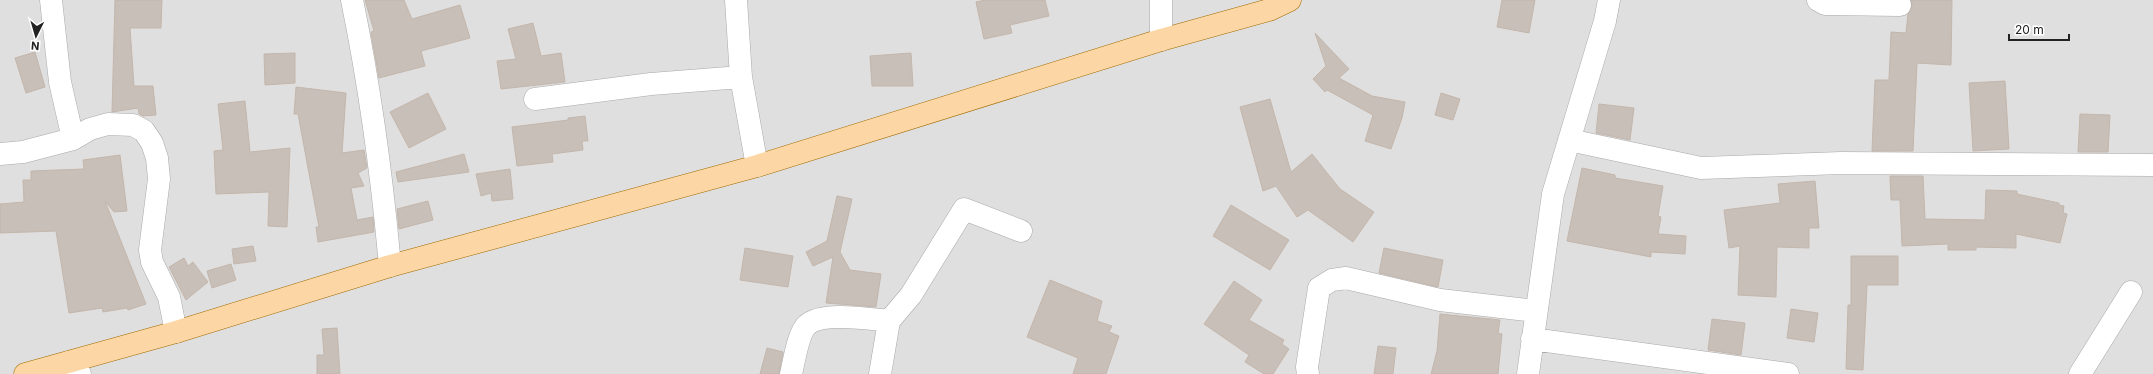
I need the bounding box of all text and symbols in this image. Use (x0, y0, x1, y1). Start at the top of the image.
north arrow (16, 16, 56, 56)
scale bar (2009, 16, 2069, 42)
text: 20 m (2015, 22, 2044, 37)
text: N (30, 39, 40, 53)

